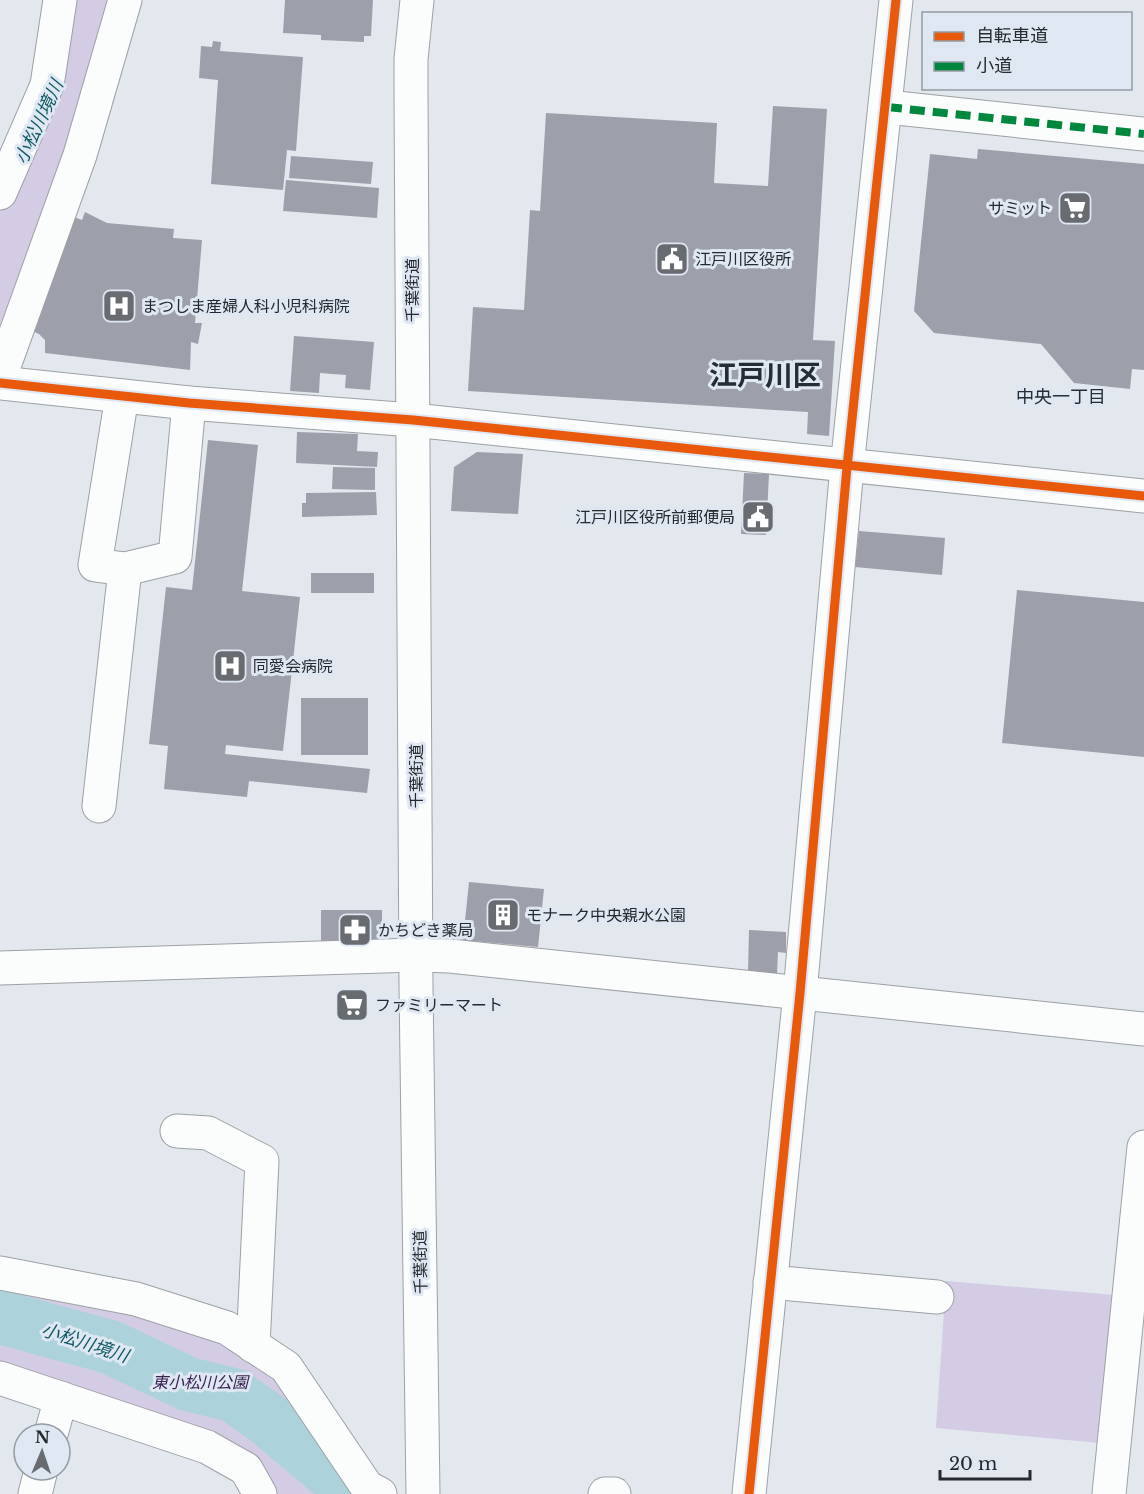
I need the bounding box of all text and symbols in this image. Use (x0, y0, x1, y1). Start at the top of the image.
legend (922, 12, 1132, 90)
text: 自転車道 (976, 25, 1048, 47)
text: 小道 (976, 55, 1012, 77)
water label: 小松川境川 (10, 75, 69, 167)
supermarket icon: サミット (1057, 190, 1093, 226)
place label: サミット (988, 198, 1052, 218)
public building icon: 江戸川区役所 (654, 241, 690, 277)
place label: 江戸川区役所 (695, 249, 791, 269)
street label: 千葉街道 (402, 258, 422, 322)
hospital icon: まつしま産婦人科小児科病院 (101, 288, 137, 324)
place label: まつしま産婦人科小児科病院 (142, 296, 350, 316)
district label: 江戸川区 (709, 358, 821, 393)
district label: 中央一丁目 (1016, 386, 1106, 408)
public building icon: 江戸川区役所前郵便局 (740, 499, 776, 535)
place label: 江戸川区役所前郵便局 (575, 507, 735, 527)
hospital icon: 同愛会病院 (212, 648, 248, 684)
place label: 同愛会病院 (253, 656, 333, 676)
street label: 千葉街道 (406, 744, 426, 808)
building icon: モナーク中央親水公園 (485, 897, 521, 933)
place label: モナーク中央親水公園 (526, 905, 686, 925)
pharmacy icon: かちどき薬局 (337, 912, 373, 948)
place label: かちどき薬局 (378, 920, 474, 940)
supermarket icon: ファミリーマート (334, 987, 370, 1023)
place label: ファミリーマート (375, 995, 503, 1015)
street label: 千葉街道 (409, 1230, 431, 1294)
water label: 小松川境川 (39, 1319, 133, 1368)
park label: 東小松川公園 (152, 1372, 250, 1392)
north arrow (12, 1422, 72, 1482)
text: N (35, 1427, 50, 1447)
scale bar (940, 1443, 1030, 1481)
text: 20 m (949, 1453, 997, 1475)

